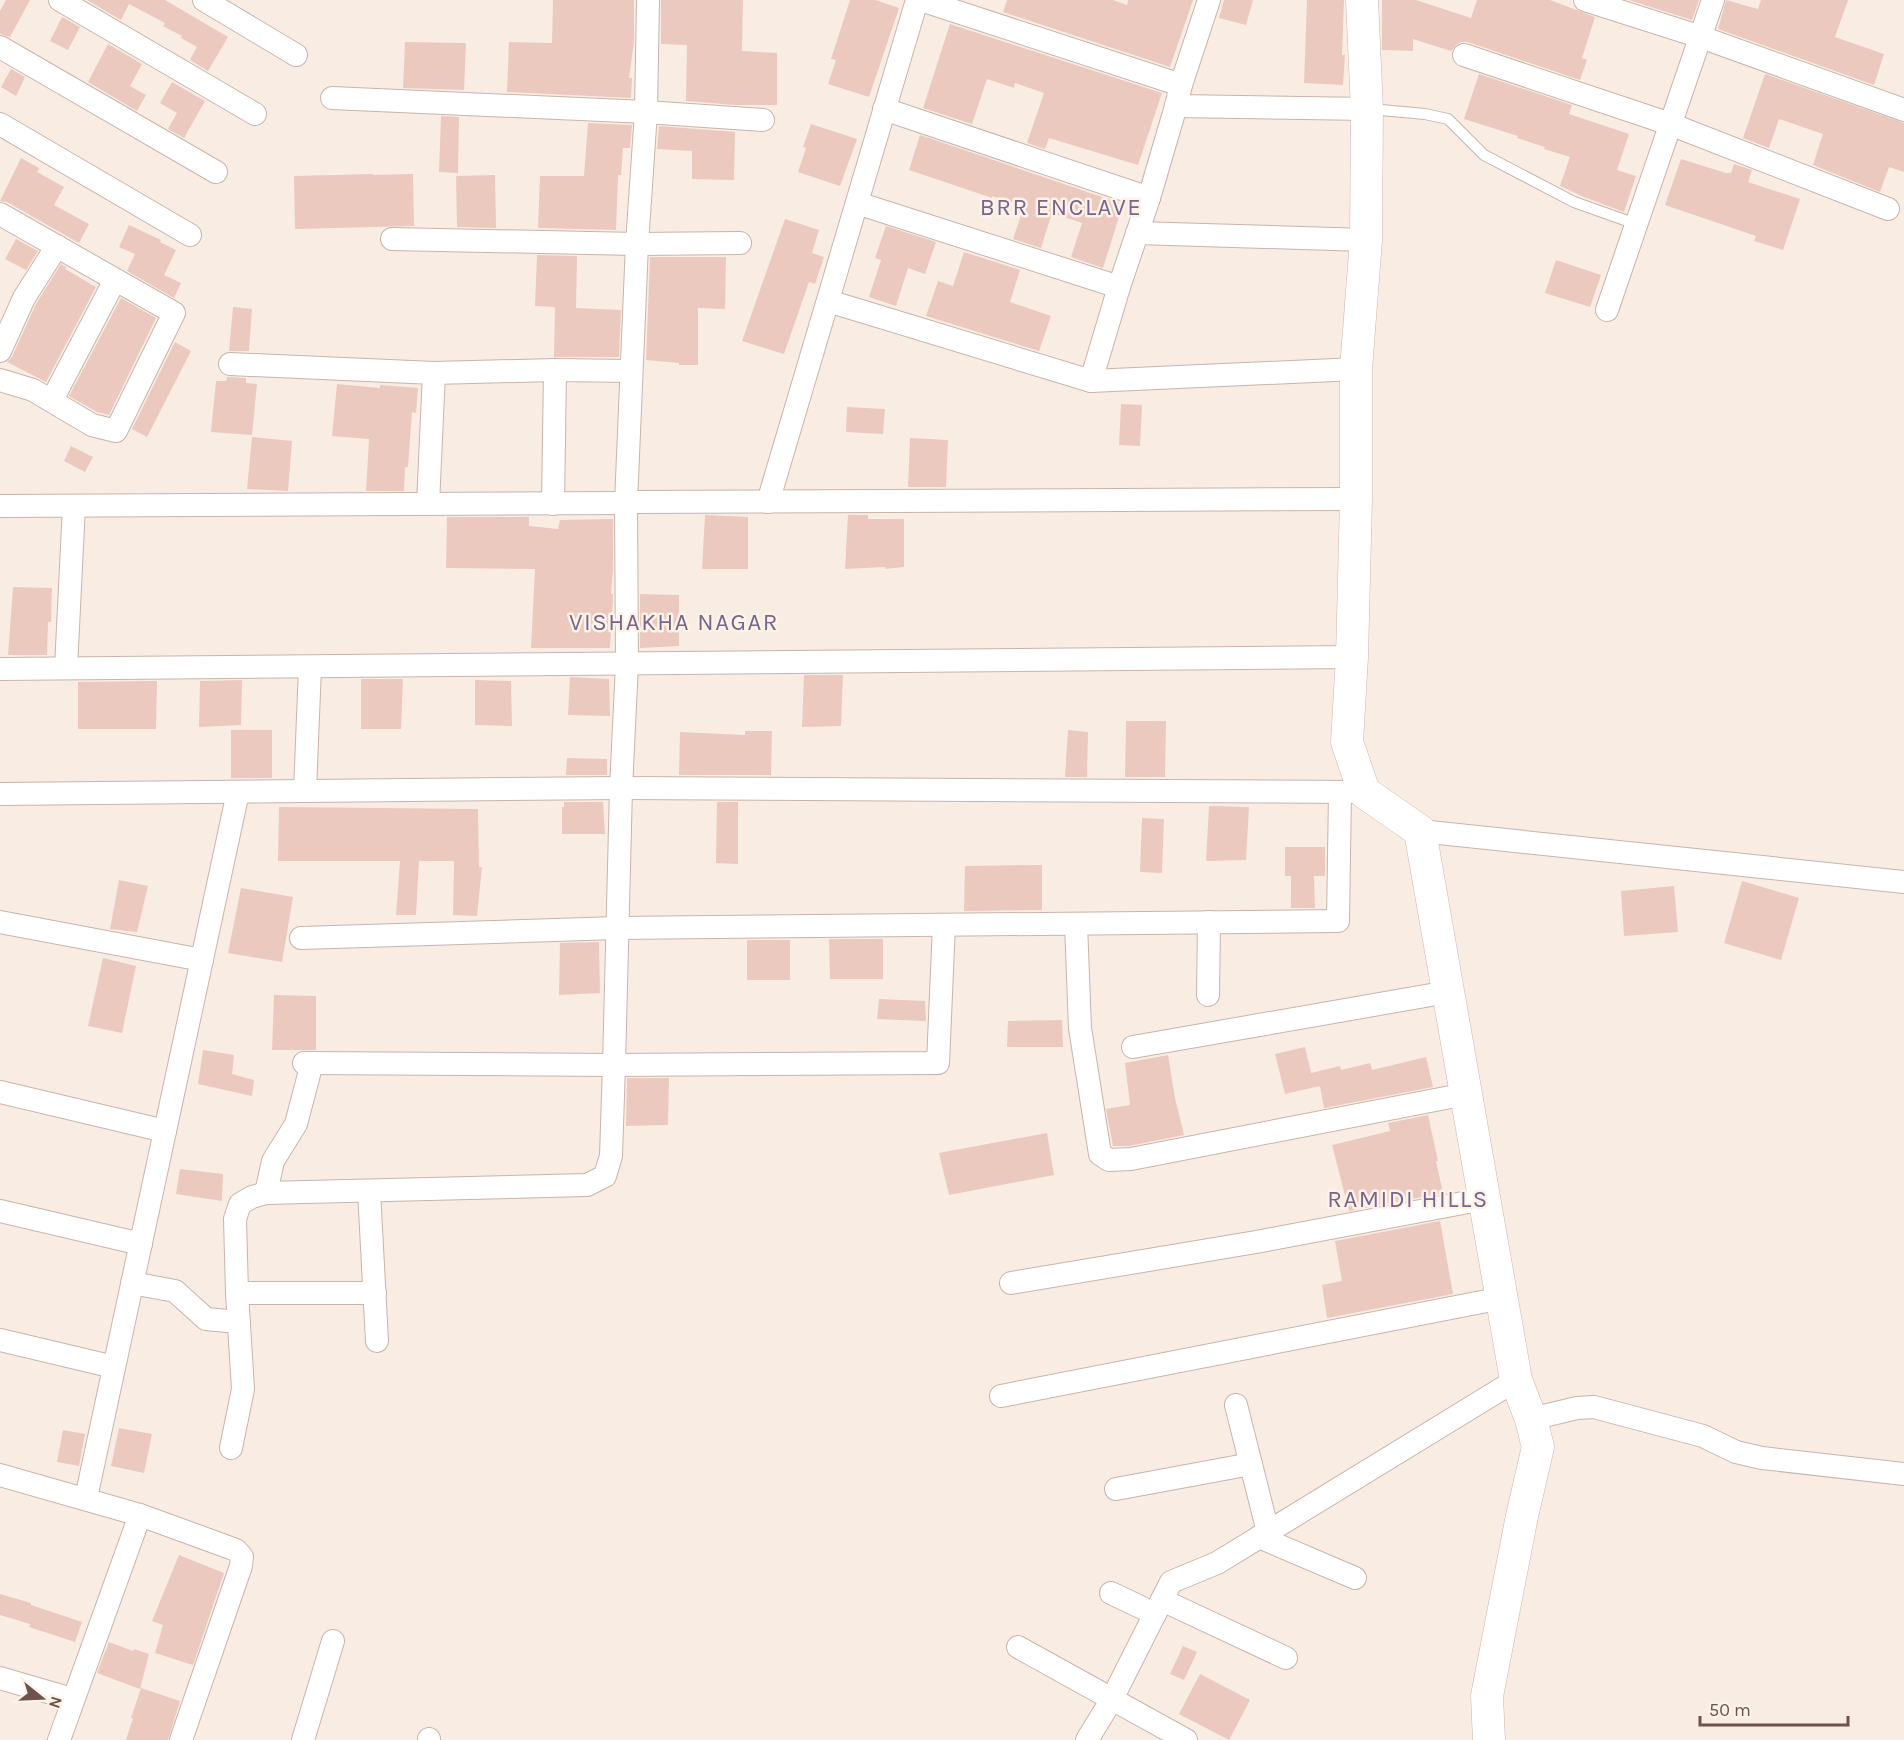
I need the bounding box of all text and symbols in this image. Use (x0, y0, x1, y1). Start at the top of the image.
district label: BRR ENCLAVE (980, 193, 1142, 221)
district label: VISHAKHA NAGAR (569, 608, 779, 636)
district label: RAMIDI HILLS (1327, 1185, 1489, 1213)
north arrow (12, 1668, 72, 1728)
scale bar (1700, 1689, 1848, 1727)
text: N (45, 1694, 67, 1711)
text: 50 m (1709, 1699, 1751, 1721)

